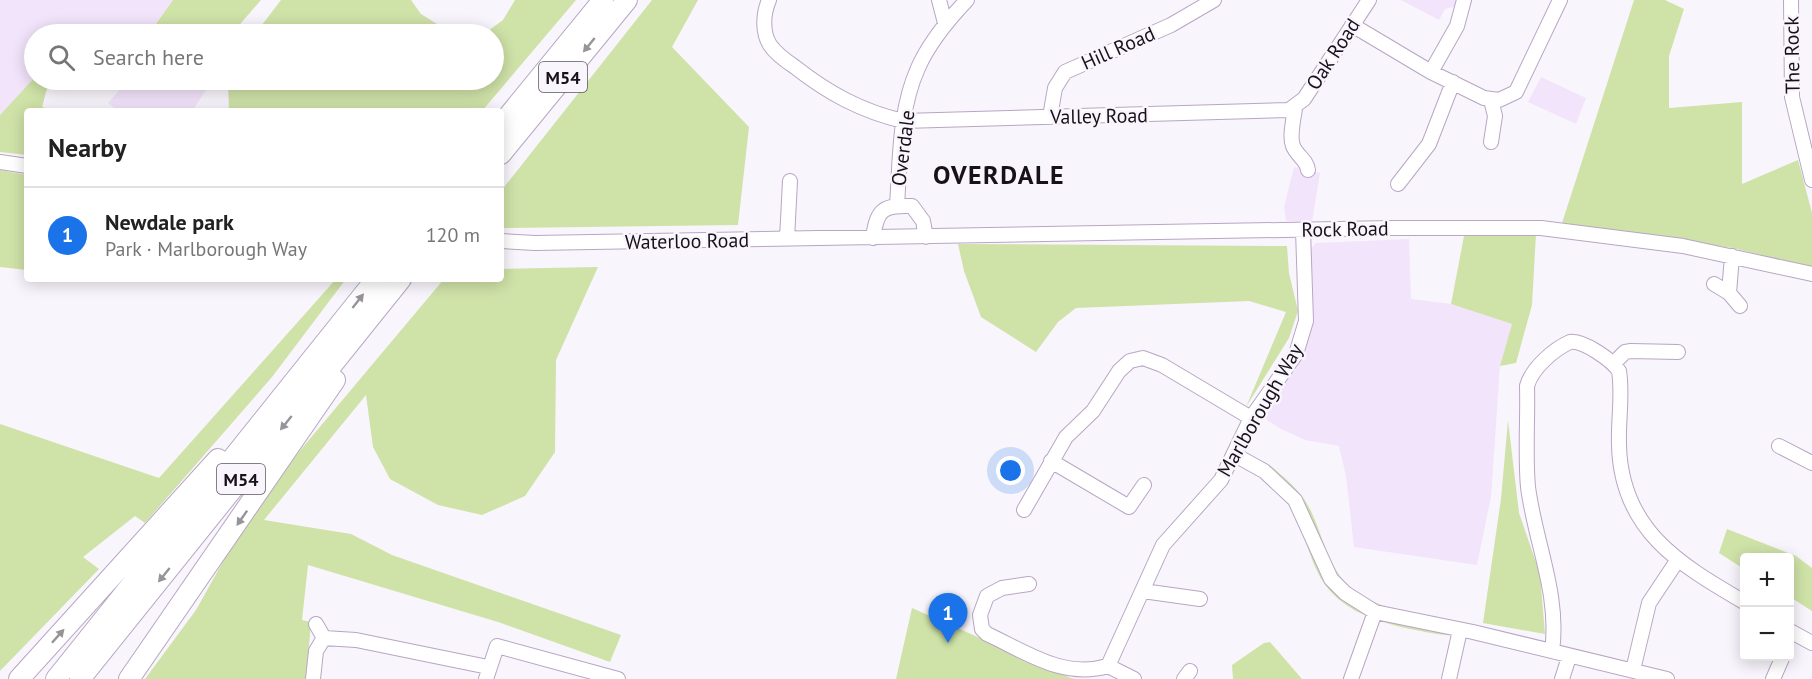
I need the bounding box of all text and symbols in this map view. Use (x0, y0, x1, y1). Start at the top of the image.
street label: Oak Road (1300, 13, 1366, 95)
street label: The Rock (1778, 15, 1806, 94)
street label: Hill Road (1077, 20, 1159, 76)
search box (24, 24, 504, 90)
one-way arrow (583, 37, 596, 52)
icon: search (45, 41, 78, 74)
text: Search here (93, 43, 204, 71)
road number: M54 (539, 62, 587, 92)
street label: Valley Road (1049, 102, 1148, 130)
street label: Overdale (885, 108, 921, 188)
text: Nearby (48, 131, 126, 164)
district label: OVERDALE (933, 158, 1065, 191)
text: Newdale park (105, 208, 234, 236)
street label: Rock Road (1301, 215, 1389, 243)
text: 1 (62, 222, 73, 248)
text: 120 m (426, 222, 480, 248)
street label: Waterloo Road (625, 227, 749, 255)
text: Park · Marlborough Way (105, 236, 307, 262)
one-way arrow (352, 294, 364, 309)
street label: Marlborough Way (1211, 338, 1309, 481)
one-way arrow (280, 415, 293, 430)
your location (996, 456, 1025, 485)
road number: M54 (217, 464, 265, 494)
one-way arrow (236, 510, 248, 526)
map controls (1740, 553, 1794, 661)
button: + (1740, 553, 1794, 607)
one-way arrow (159, 568, 171, 583)
pin: 1 (928, 594, 968, 643)
button: − (1740, 607, 1794, 661)
one-way arrow (51, 628, 65, 643)

